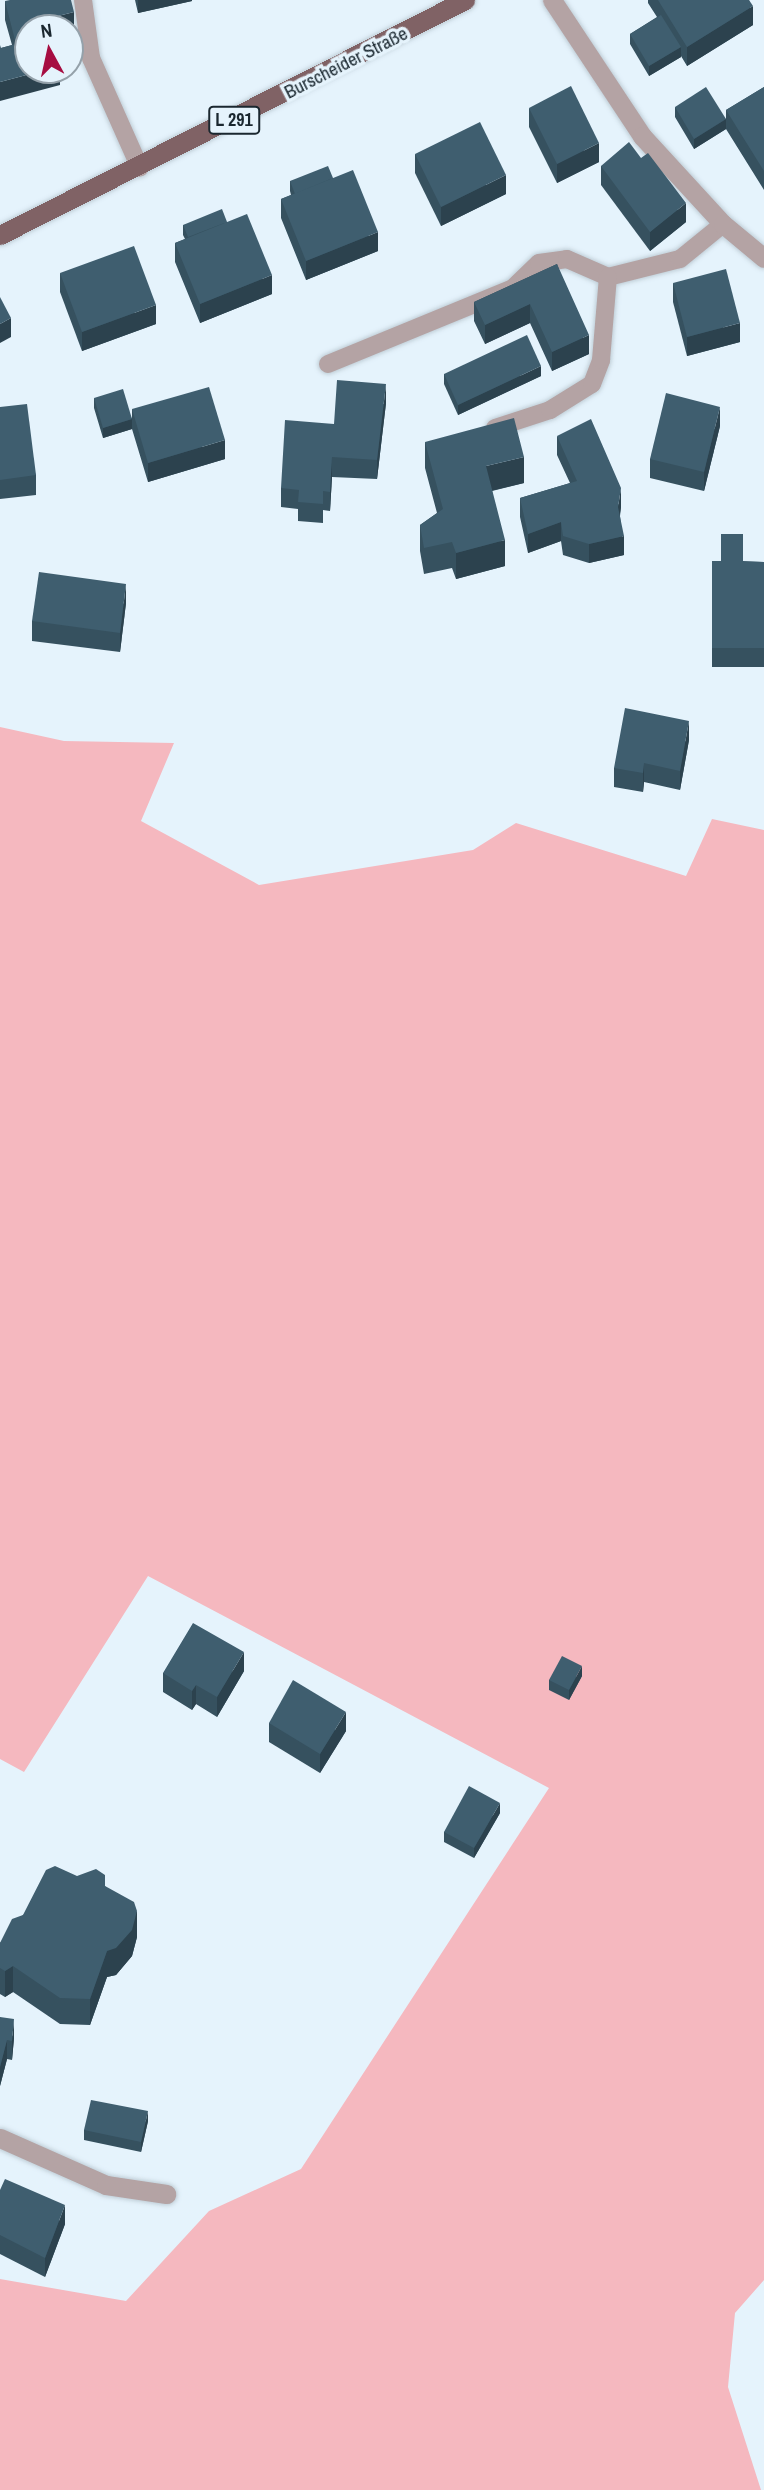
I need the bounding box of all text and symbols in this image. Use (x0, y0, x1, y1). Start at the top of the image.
north arrow (14, 14, 84, 84)
text: N (39, 17, 54, 44)
street label: Burscheider Straße (281, 22, 411, 104)
road number: L 291 (208, 106, 260, 134)

